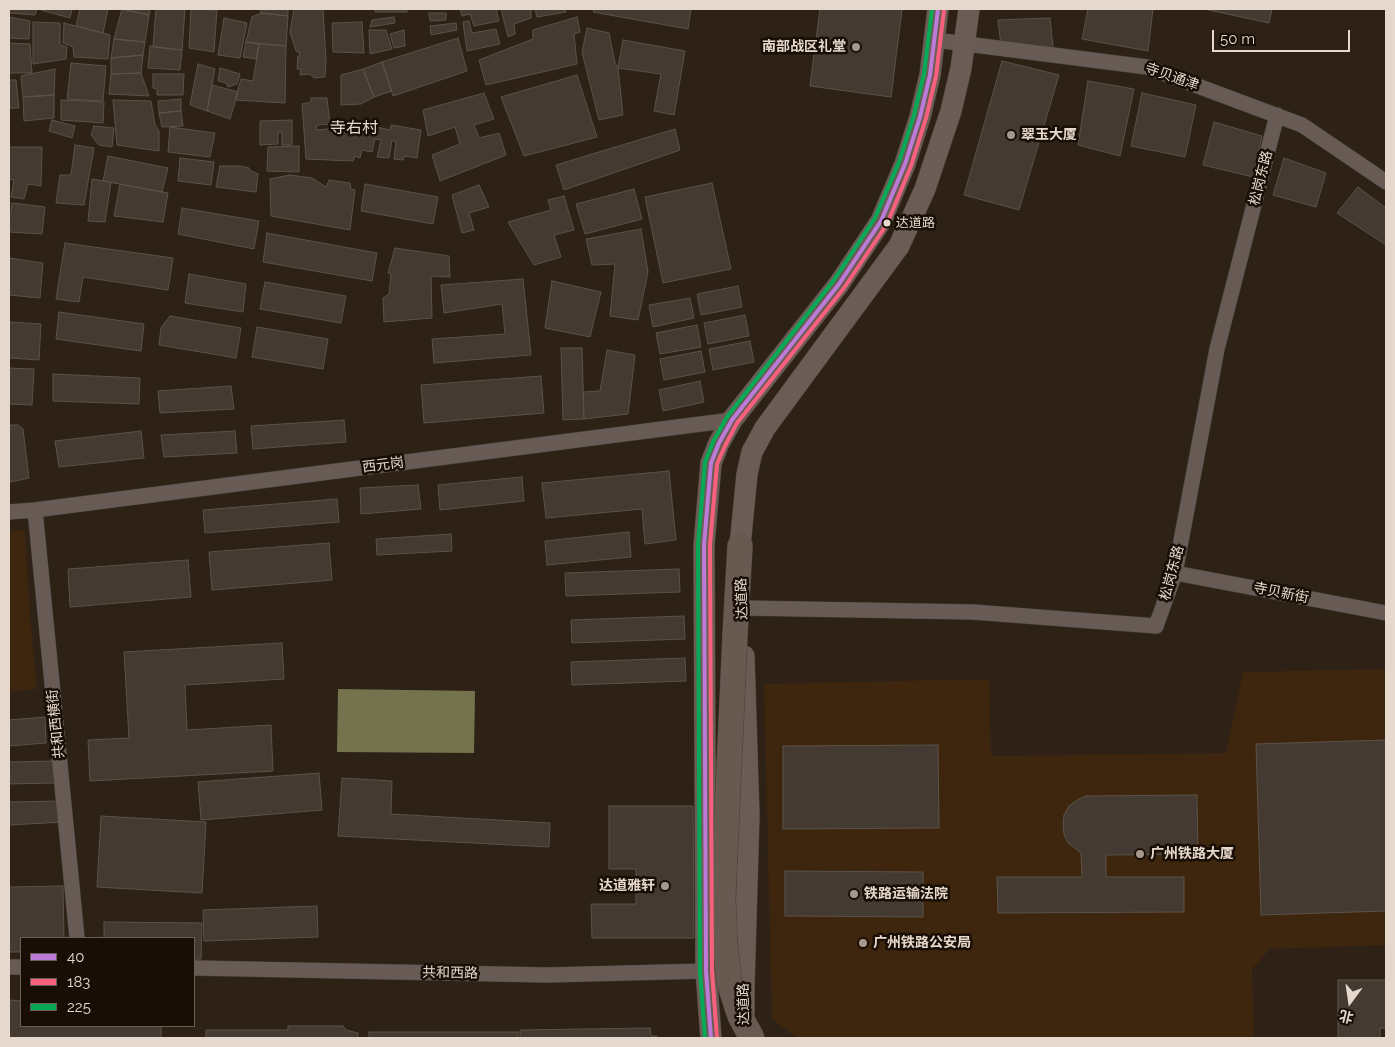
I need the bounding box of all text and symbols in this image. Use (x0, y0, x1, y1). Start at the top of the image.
scale bar (1215, 20, 1352, 52)
text: 50 m (1220, 30, 1255, 48)
place label: 南部战区礼堂 (762, 39, 846, 55)
marker: 南部战区礼堂 (850, 41, 862, 53)
street label: 寺贝通津 (1143, 60, 1201, 94)
district label: 寺右村 (330, 118, 378, 138)
place label: 翠玉大厦 (1021, 127, 1077, 143)
marker: 翠玉大厦 (1005, 129, 1017, 141)
street label: 松岗东路 (1246, 149, 1276, 207)
place label: 达道路 (896, 215, 935, 231)
marker: 达道路 (882, 218, 892, 228)
street label: 西元岗 (361, 454, 405, 476)
street label: 松岗东路 (1157, 544, 1187, 602)
street label: 达道路 (733, 578, 751, 620)
street label: 寺贝新街 (1252, 579, 1310, 607)
street label: 共和西横街 (44, 688, 68, 760)
place label: 广州铁路大厦 (1150, 846, 1234, 862)
marker: 广州铁路大厦 (1134, 848, 1146, 860)
place label: 达道雅轩 (599, 878, 655, 894)
marker: 达道雅轩 (659, 880, 671, 892)
place label: 铁路运输法院 (864, 886, 948, 902)
marker: 铁路运输法院 (848, 888, 860, 900)
place label: 广州铁路公安局 (873, 935, 971, 951)
legend (20, 937, 195, 1027)
marker: 广州铁路公安局 (857, 937, 869, 949)
text: 40 (67, 948, 84, 966)
street label: 共和西路 (422, 964, 478, 982)
text: 183 (67, 973, 90, 991)
north arrow (1325, 977, 1375, 1027)
street label: 达道路 (735, 983, 753, 1025)
text: 225 (67, 998, 91, 1016)
text: 北 (1338, 1007, 1355, 1026)

